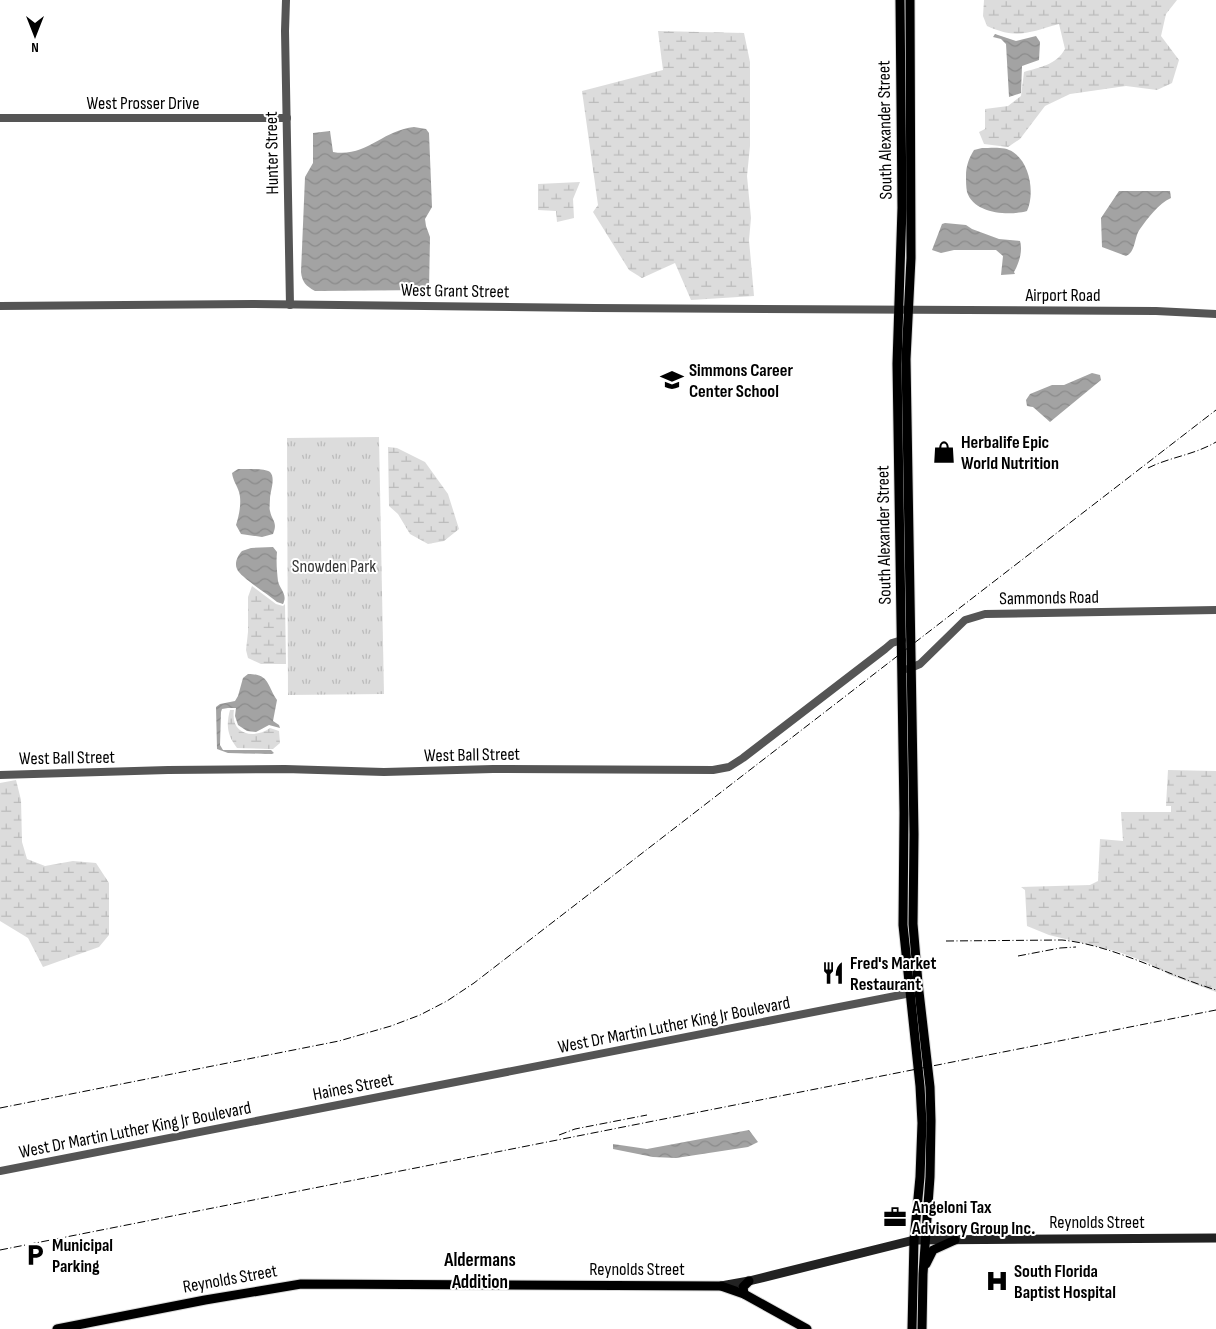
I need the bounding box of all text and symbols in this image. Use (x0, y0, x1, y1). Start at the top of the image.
north arrow (10, 10, 60, 60)
text: N (31, 39, 39, 56)
street label: South Alexander Street (873, 60, 897, 200)
street label: West Prosser Drive (87, 93, 199, 114)
street label: Hunter Street (261, 111, 283, 195)
street label: West Grant Street (401, 280, 510, 302)
street label: Airport Road (1025, 285, 1100, 306)
place label: Simmons Career Center School (689, 360, 793, 402)
school or university icon: Simmons Career Center School (659, 367, 685, 393)
place label: Herbalife Epic World Nutrition (961, 432, 1059, 474)
shop icon: Herbalife Epic World Nutrition (931, 439, 957, 465)
street label: South Alexander Street (872, 465, 896, 605)
park label: Snowden Park (292, 556, 376, 577)
street label: Sammonds Road (999, 587, 1099, 609)
street label: West Ball Street (424, 744, 521, 766)
street label: West Ball Street (19, 747, 116, 769)
place label: Fred's Market Restaurant (850, 953, 936, 995)
restaurant icon: Fred's Market Restaurant (820, 960, 846, 986)
street label: West Dr Martin Luther King Jr Boulevard (556, 992, 792, 1058)
street label: Haines Street (311, 1069, 396, 1105)
street label: West Dr Martin Luther King Jr Boulevard (17, 1097, 253, 1163)
place label: Angeloni Tax Advisory Group Inc. (911, 1197, 1035, 1239)
office icon: Angeloni Tax Advisory Group Inc. (882, 1204, 908, 1230)
street label: Reynolds Street (1049, 1212, 1145, 1233)
place label: Municipal Parking (52, 1235, 113, 1277)
parking icon: Municipal Parking (22, 1242, 48, 1268)
district label: Aldermans Addition (443, 1249, 516, 1294)
street label: Reynolds Street (589, 1259, 685, 1280)
street label: Reynolds Street (181, 1260, 279, 1298)
place label: South Florida Baptist Hospital (1014, 1261, 1116, 1303)
hospital icon: South Florida Baptist Hospital (984, 1268, 1010, 1294)

